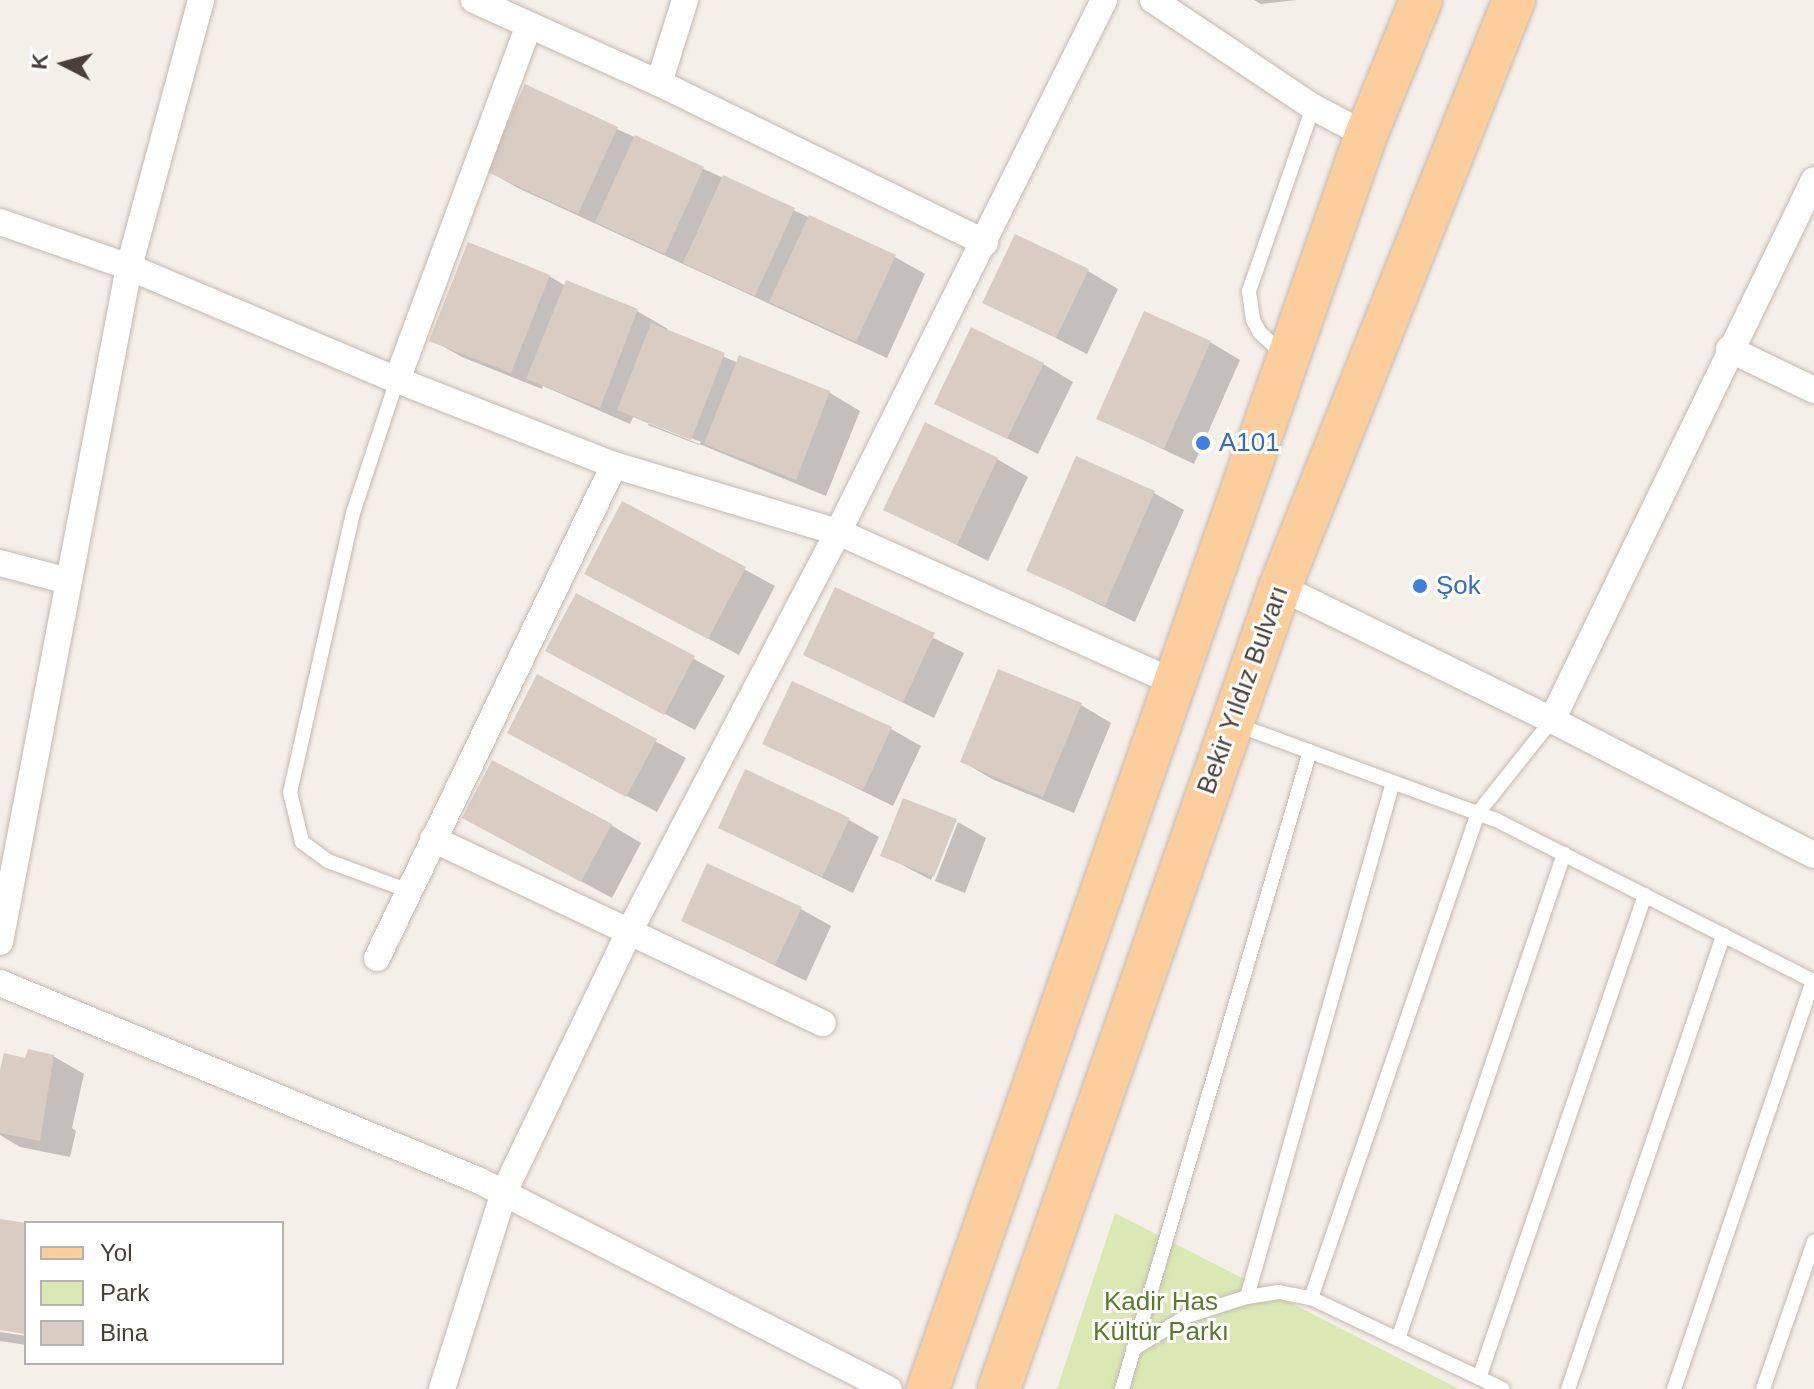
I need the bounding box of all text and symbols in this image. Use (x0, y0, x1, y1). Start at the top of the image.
north arrow (24, 24, 104, 104)
text: K (26, 52, 53, 71)
place label: A101 (1219, 427, 1280, 459)
marker: A101 (1194, 434, 1212, 452)
place label: Şok (1436, 570, 1481, 602)
marker: Şok (1411, 577, 1429, 595)
street label: Bekir Yıldız Bulvarı (1191, 581, 1295, 799)
legend (24, 1221, 284, 1365)
text: Yol (100, 1239, 132, 1266)
text: Park (100, 1279, 149, 1306)
park label: Kadir Has Kültür Parkı (1093, 1286, 1229, 1348)
text: Bina (100, 1319, 148, 1346)

